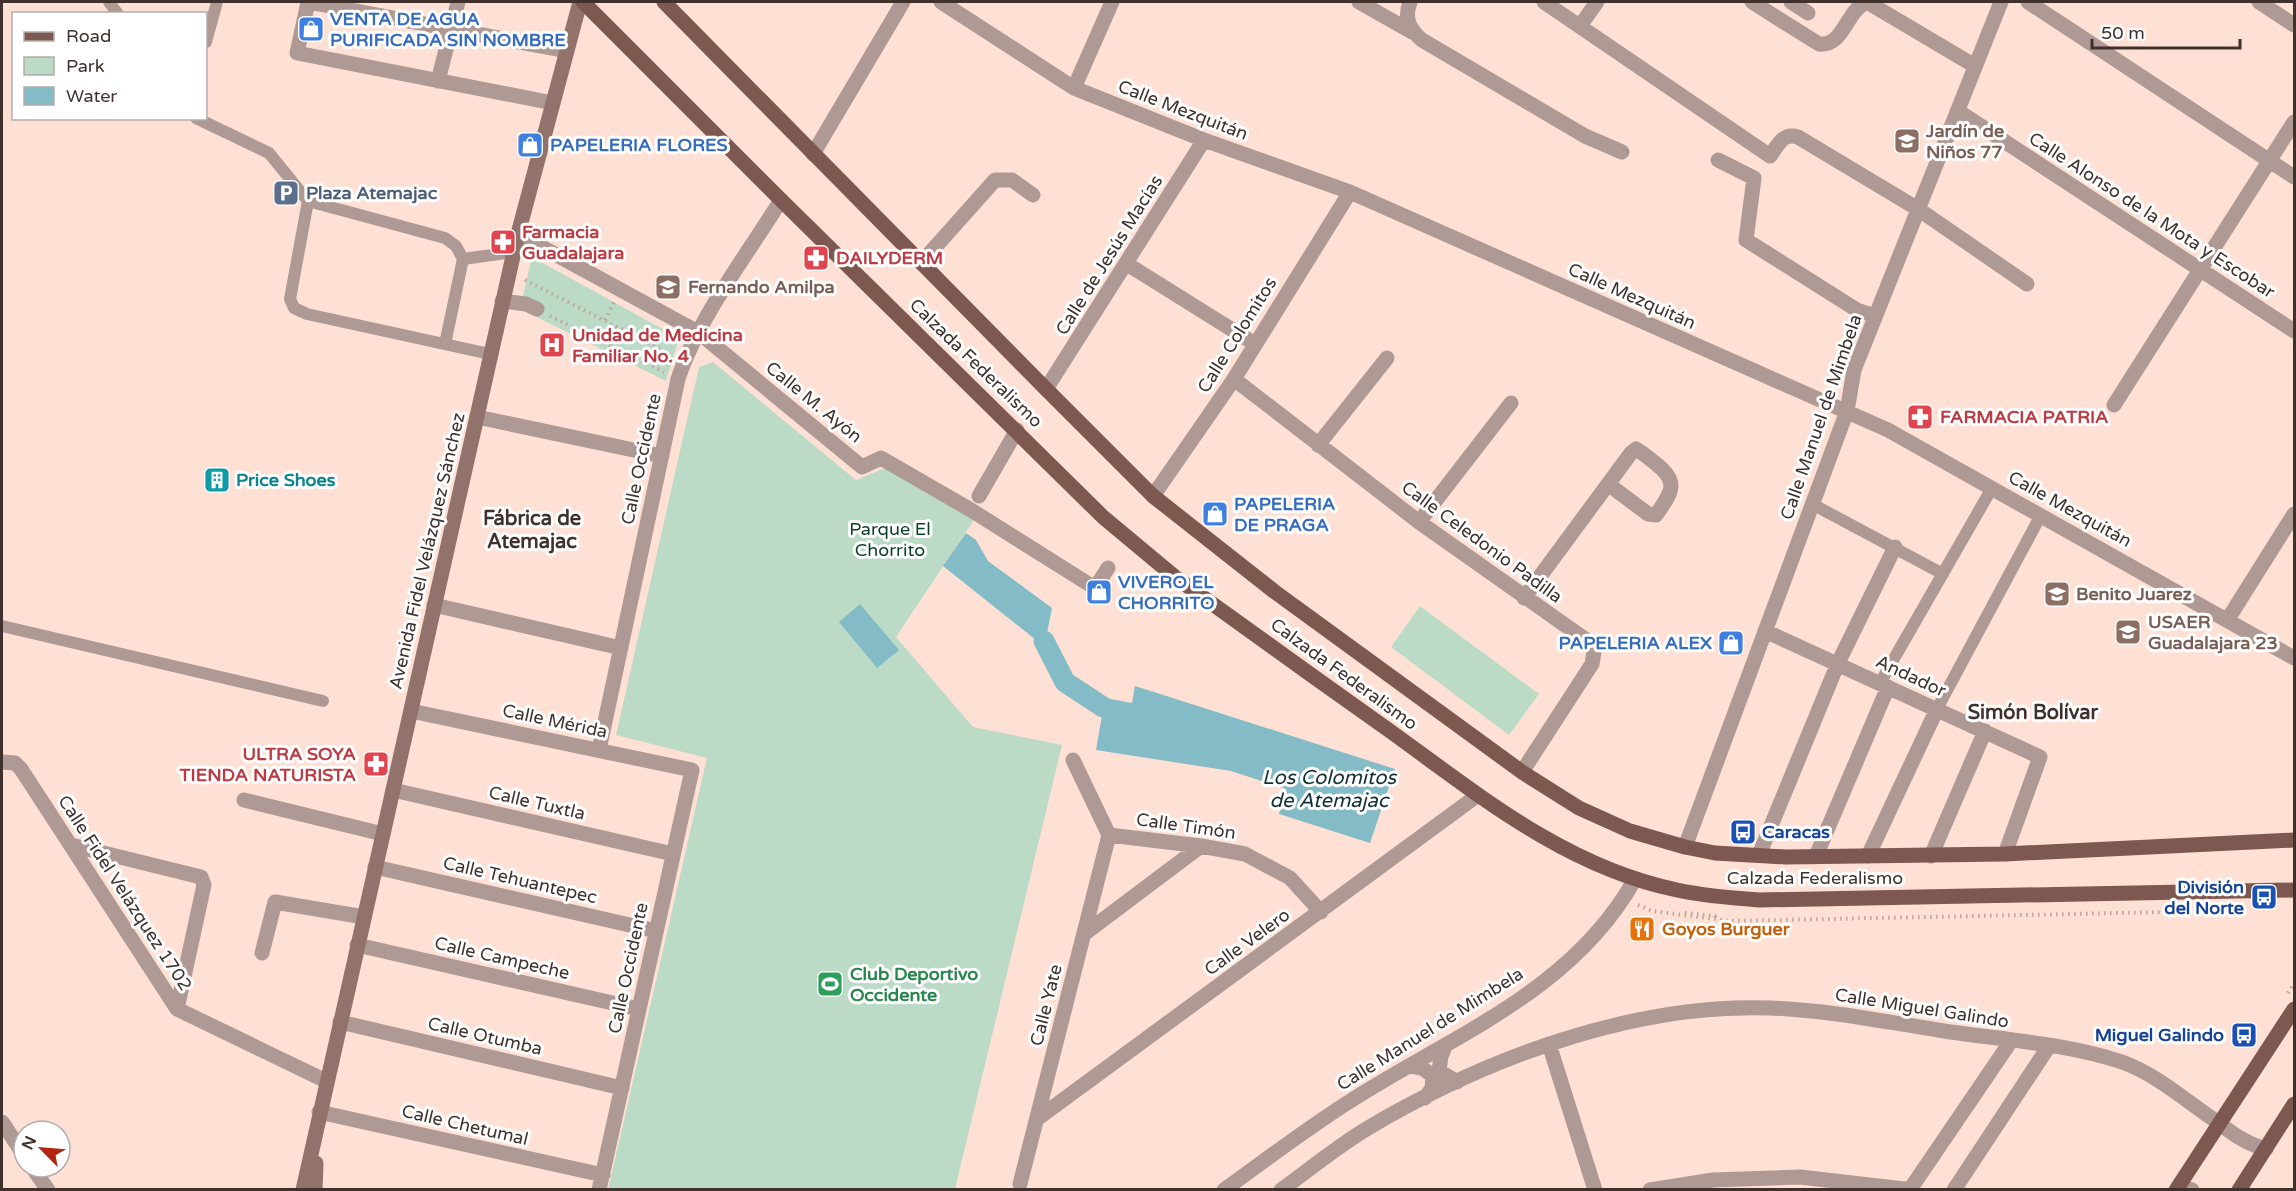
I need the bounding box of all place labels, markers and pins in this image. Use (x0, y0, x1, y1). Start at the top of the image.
place label: VENTA DE AGUA PURIFICADA SIN NOMBRE (330, 8, 566, 51)
shop icon: VENTA DE AGUA PURIFICADA SIN NOMBRE (296, 14, 326, 44)
place label: Jardín de Niños 77 (1925, 120, 2004, 163)
school or university icon: Jardín de Niños 77 (1892, 126, 1922, 156)
shop icon: PAPELERIA FLORES (515, 130, 545, 160)
place label: PAPELERIA FLORES (550, 134, 728, 156)
parking icon: Plaza Atemajac (271, 178, 301, 208)
place label: Plaza Atemajac (306, 182, 438, 204)
place label: Farmacia Guadalajara (522, 221, 624, 264)
pharmacy icon: Farmacia Guadalajara (488, 227, 518, 257)
pharmacy icon: DAILYDERM (801, 243, 831, 273)
place label: DAILYDERM (836, 247, 943, 269)
school or university icon: Fernando Amilpa (653, 272, 683, 302)
place label: Fernando Amilpa (688, 276, 835, 298)
place label: Unidad de Medicina Familiar No. 4 (572, 324, 743, 367)
hospital icon: Unidad de Medicina Familiar No. 4 (537, 330, 567, 360)
pharmacy icon: FARMACIA PATRIA (1905, 402, 1935, 432)
place label: FARMACIA PATRIA (1940, 406, 2109, 428)
building icon: Price Shoes (202, 465, 232, 495)
place label: Price Shoes (236, 469, 336, 491)
place label: PAPELERIA DE PRAGA (1234, 493, 1336, 536)
shop icon: PAPELERIA DE PRAGA (1200, 499, 1230, 529)
place label: VIVERO EL CHORRITO (1118, 571, 1215, 614)
shop icon: VIVERO EL CHORRITO (1084, 577, 1114, 607)
school or university icon: Benito Juarez (2042, 579, 2072, 609)
place label: Benito Juarez (2076, 583, 2192, 605)
place label: USAER Guadalajara 23 (2148, 611, 2278, 654)
school or university icon: USAER Guadalajara 23 (2113, 617, 2143, 647)
shop icon: PAPELERIA ALEX (1716, 628, 1746, 658)
place label: PAPELERIA ALEX (1558, 632, 1712, 654)
place label: ULTRA SOYA TIENDA NATURISTA (179, 743, 356, 786)
pharmacy icon: ULTRA SOYA TIENDA NATURISTA (361, 749, 391, 779)
bus stop icon: Caracas (1728, 817, 1758, 847)
place label: Caracas (1762, 821, 1830, 843)
place label: División del Norte (2164, 876, 2244, 919)
bus stop icon: División del Norte (2249, 882, 2279, 912)
restaurant icon: Goyos Burguer (1627, 914, 1657, 944)
place label: Goyos Burguer (1662, 918, 1791, 940)
place label: Club Deportivo Occidente (850, 963, 978, 1006)
sports icon: Club Deportivo Occidente (815, 969, 845, 999)
bus stop icon: Miguel Galindo (2229, 1020, 2259, 1050)
place label: Miguel Galindo (2095, 1024, 2224, 1046)

